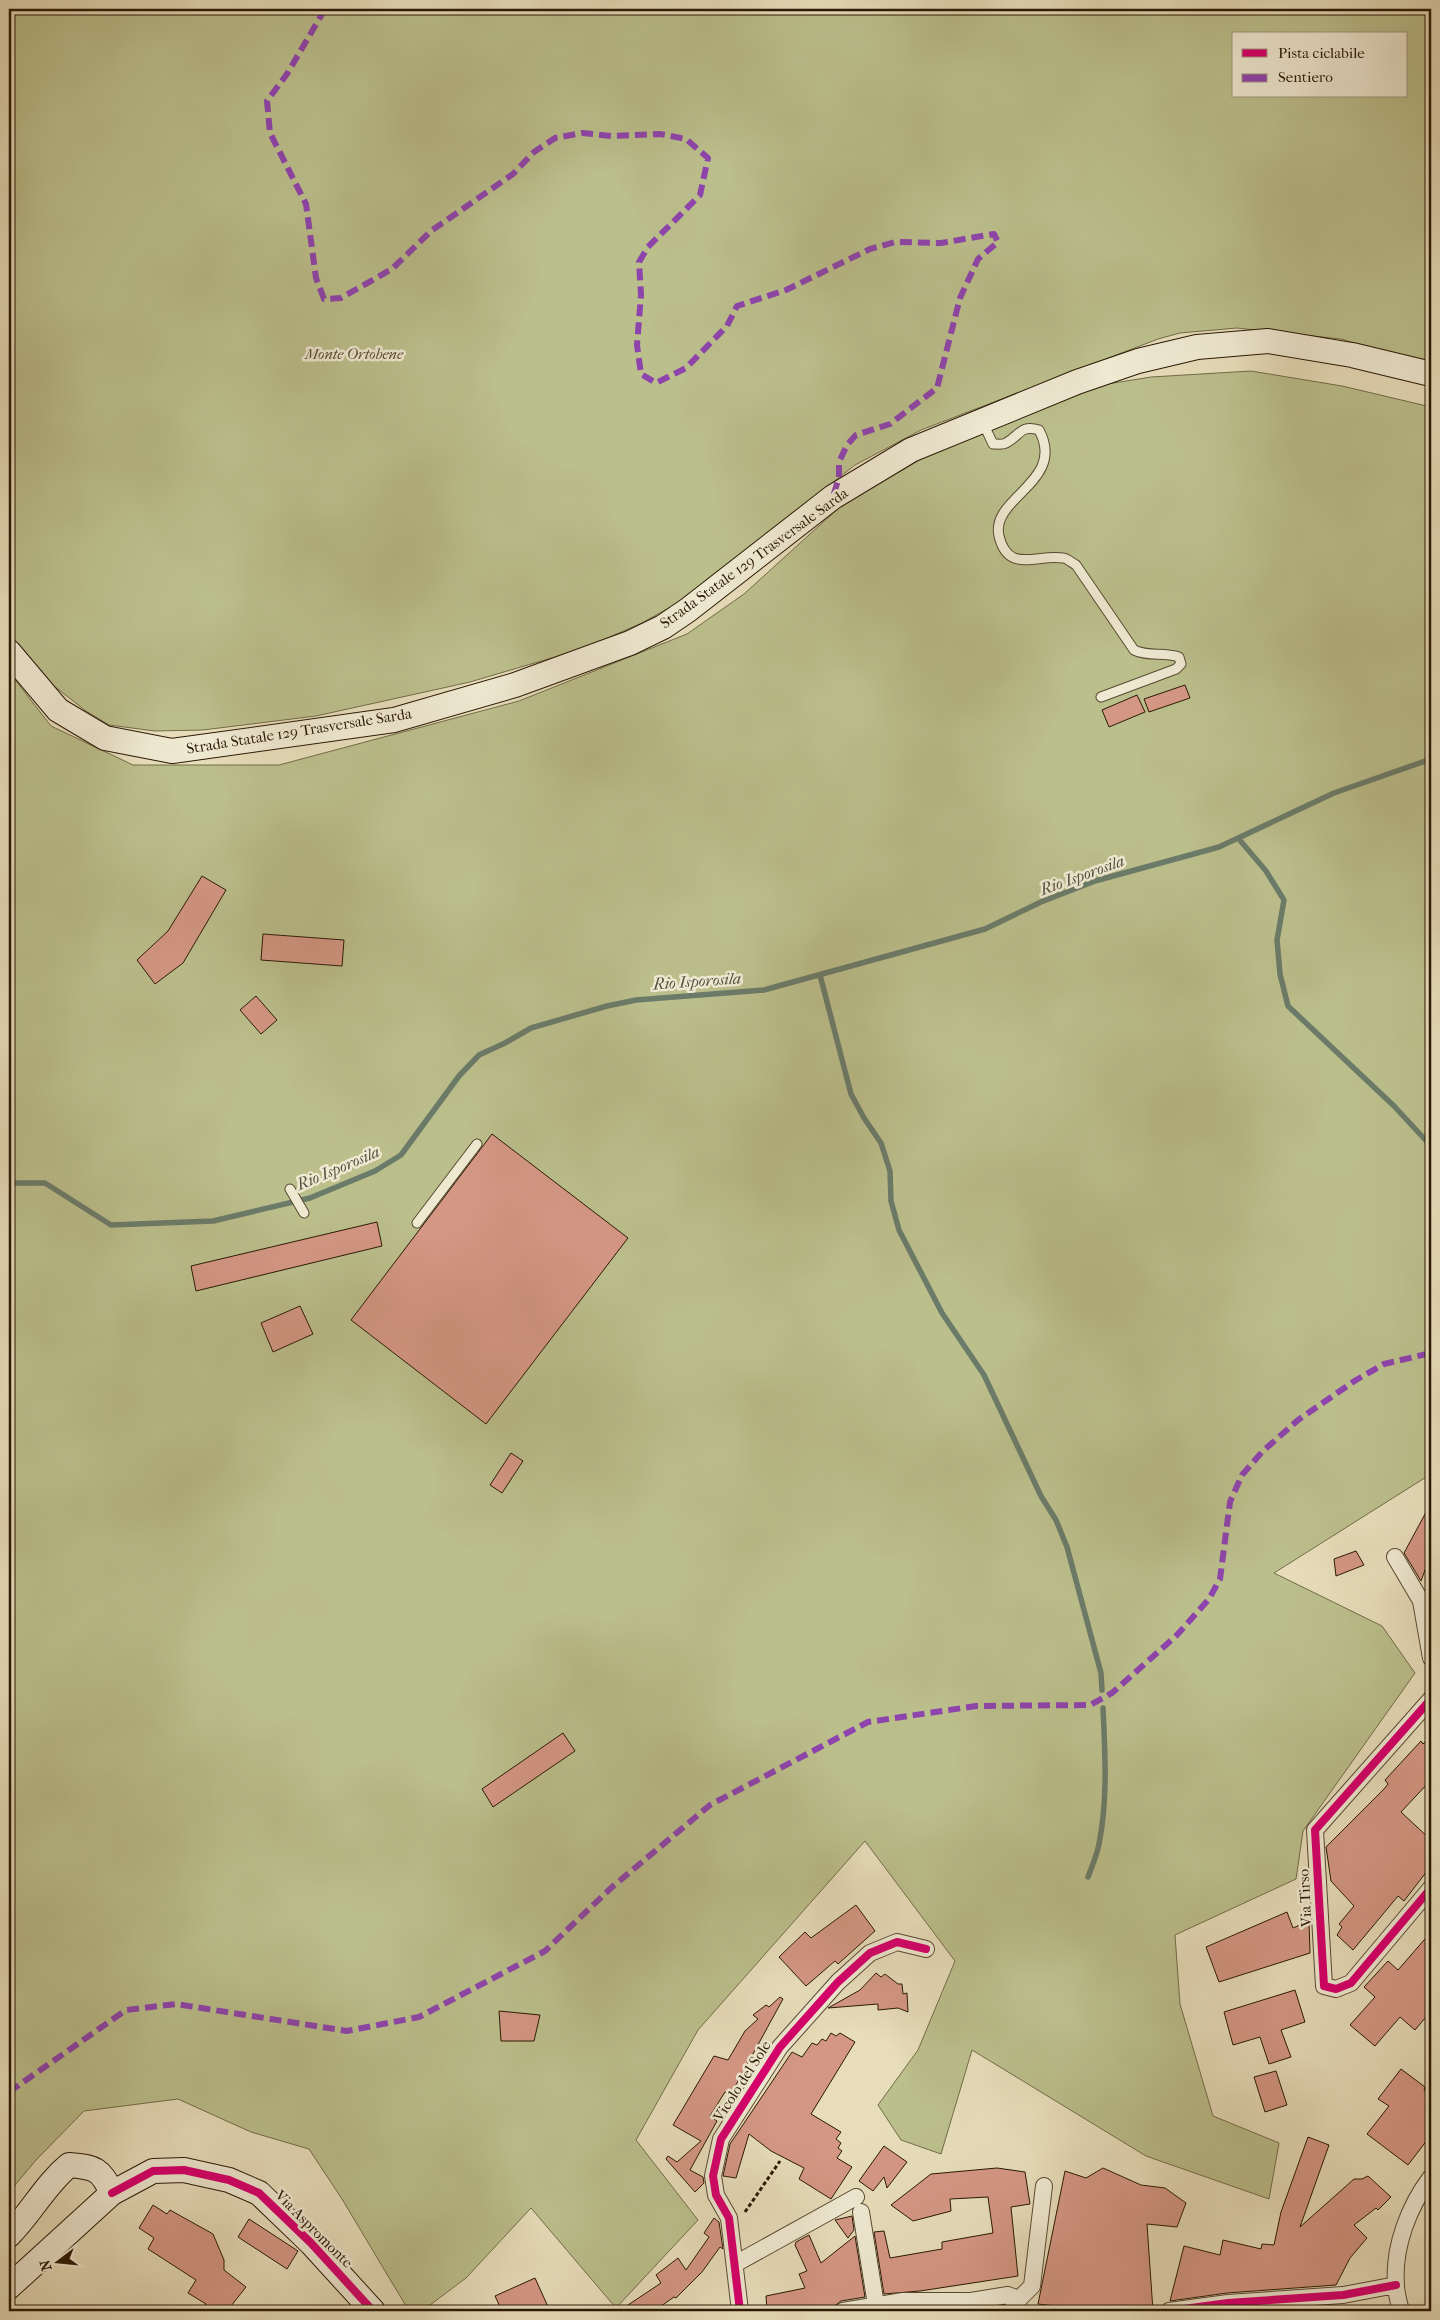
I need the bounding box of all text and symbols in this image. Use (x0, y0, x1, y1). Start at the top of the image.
legend (1232, 32, 1408, 98)
text: Pista ciclabile (1278, 44, 1365, 62)
text: Sentiero (1278, 68, 1333, 86)
park label: Monte Ortobene (304, 345, 404, 363)
street label: Strada Statale 129 Trasversale Sarda (656, 483, 852, 632)
street label: Strada Statale 129 Trasversale Sarda (185, 704, 414, 758)
water label: Rio Isporosila (1036, 851, 1127, 899)
water label: Rio Isporosila (651, 968, 742, 994)
water label: Rio Isporosila (293, 1142, 382, 1194)
street label: Via Tirso (1294, 1868, 1316, 1928)
street label: Vicolo del Sole (709, 2037, 775, 2126)
street label: Via Aspromonte (271, 2186, 357, 2272)
north arrow (32, 2238, 82, 2288)
text: N (36, 2258, 56, 2273)

